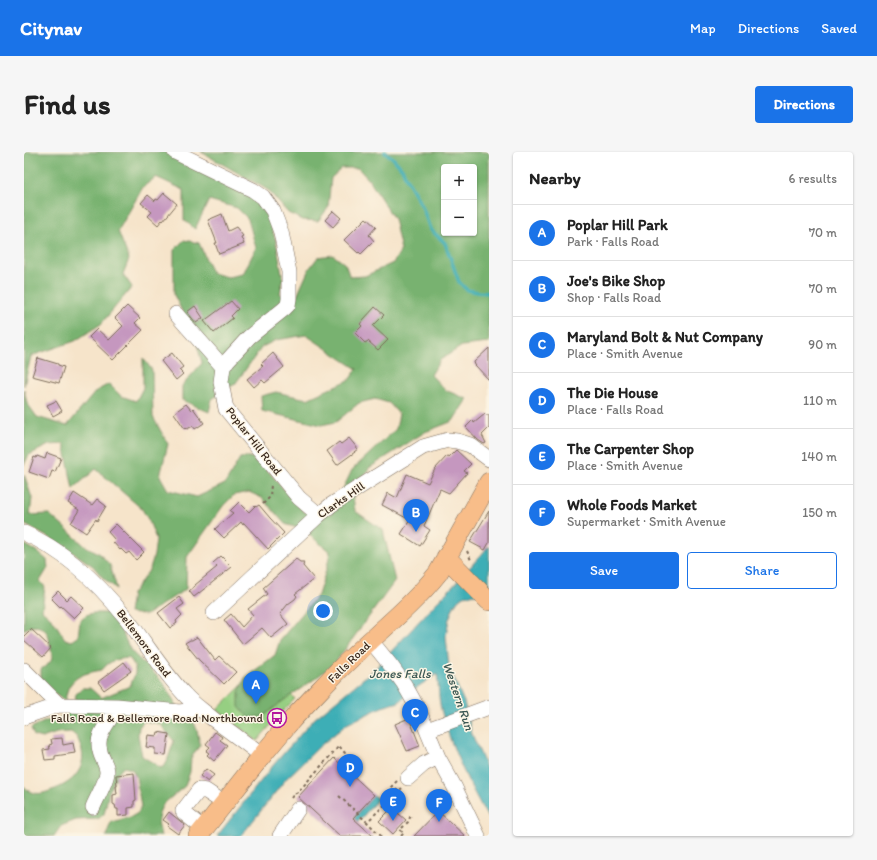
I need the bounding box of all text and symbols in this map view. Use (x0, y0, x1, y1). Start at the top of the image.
text: Citynav (20, 17, 82, 40)
text: Map (690, 20, 716, 37)
text: Directions (738, 20, 799, 37)
text: Saved (821, 20, 857, 37)
button: Directions (755, 86, 853, 123)
text: Find us (24, 87, 111, 121)
map controls (441, 164, 477, 236)
button: + (441, 164, 477, 200)
text: Nearby (529, 168, 581, 188)
text: 6 results (789, 171, 837, 186)
button: − (441, 200, 477, 236)
text: Poplar Hill Park (567, 216, 668, 234)
text: A (538, 225, 546, 240)
text: 70 m (809, 225, 837, 240)
text: Park · Falls Road (567, 234, 659, 249)
text: Joe's Bike Shop (567, 272, 665, 290)
text: B (538, 281, 546, 296)
text: 70 m (809, 281, 837, 296)
text: Shop · Falls Road (567, 290, 661, 305)
text: Maryland Bolt & Nut Company (567, 328, 763, 346)
text: C (538, 337, 546, 352)
text: 90 m (808, 337, 837, 352)
text: Place · Smith Avenue (567, 346, 683, 361)
text: The Die House (567, 384, 658, 402)
text: D (538, 393, 546, 408)
text: 110 m (803, 393, 837, 408)
text: Place · Falls Road (567, 402, 664, 417)
street label: Poplar Hill Road (223, 404, 285, 478)
text: The Carpenter Shop (567, 440, 694, 458)
text: E (538, 449, 546, 464)
text: 140 m (801, 449, 837, 464)
text: Place · Smith Avenue (567, 458, 683, 473)
street label: Clarks Hill (315, 478, 368, 521)
text: Whole Foods Market (567, 496, 697, 514)
pin: B (403, 499, 429, 532)
text: F (539, 505, 545, 520)
text: 150 m (802, 505, 837, 520)
text: Supermarket · Smith Avenue (567, 514, 726, 529)
button: Save (529, 552, 679, 589)
button: Share (687, 552, 837, 589)
your location (313, 601, 333, 621)
street label: Bellemore Road (114, 606, 174, 680)
street label: Falls Road (325, 638, 373, 686)
water label: Western Run (440, 660, 477, 732)
water label: Jones Falls (369, 666, 432, 681)
pin: A (243, 671, 269, 704)
pin: C (402, 699, 428, 732)
bus stop icon: Falls Road & Bellemore Road Northbound (266, 707, 288, 729)
place label: Falls Road & Bellemore Road Northbound (51, 711, 263, 725)
pin: D (337, 754, 363, 787)
pin: E (380, 788, 406, 821)
pin: F (426, 789, 452, 822)

